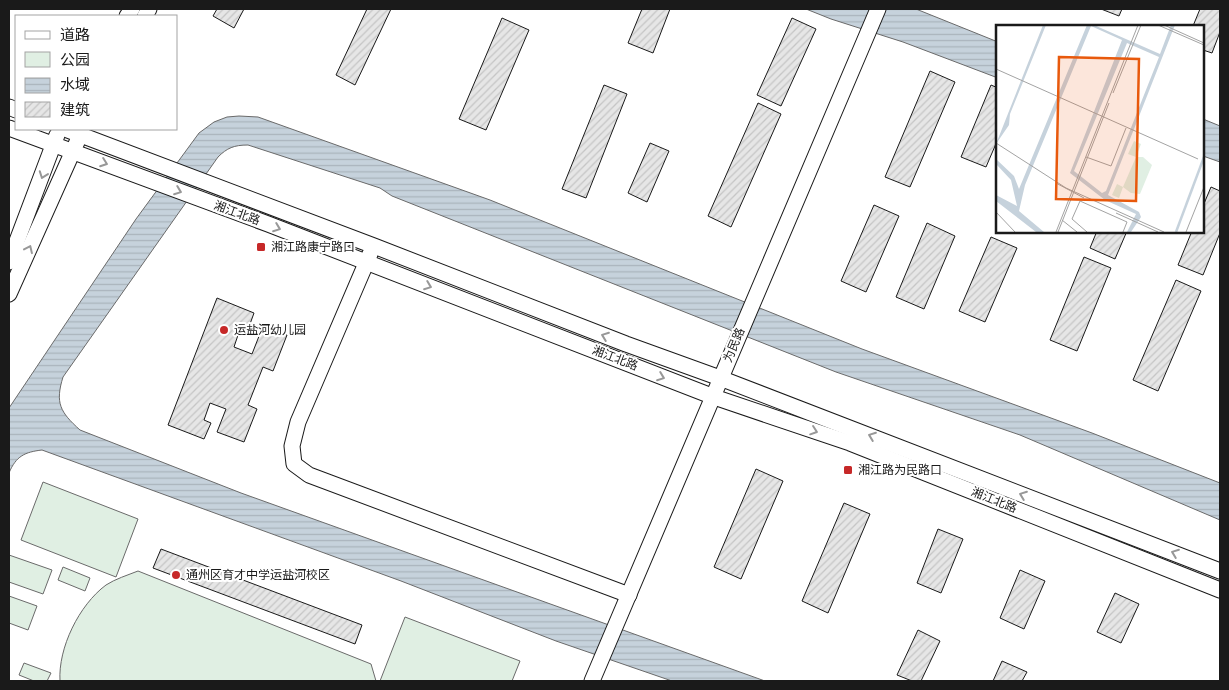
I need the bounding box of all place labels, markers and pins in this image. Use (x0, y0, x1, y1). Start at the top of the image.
place label: 湘江路康宁路口 (271, 240, 355, 254)
marker: 湘江路康宁路口 (255, 241, 267, 253)
place label: 运盐河幼儿园 (234, 323, 306, 337)
marker: 运盐河幼儿园 (218, 324, 230, 336)
place label: 湘江路为民路口 (858, 463, 942, 477)
marker: 湘江路为民路口 (842, 464, 854, 476)
place label: 通州区育才中学运盐河校区 (186, 568, 330, 582)
marker: 通州区育才中学运盐河校区 (170, 569, 182, 581)

